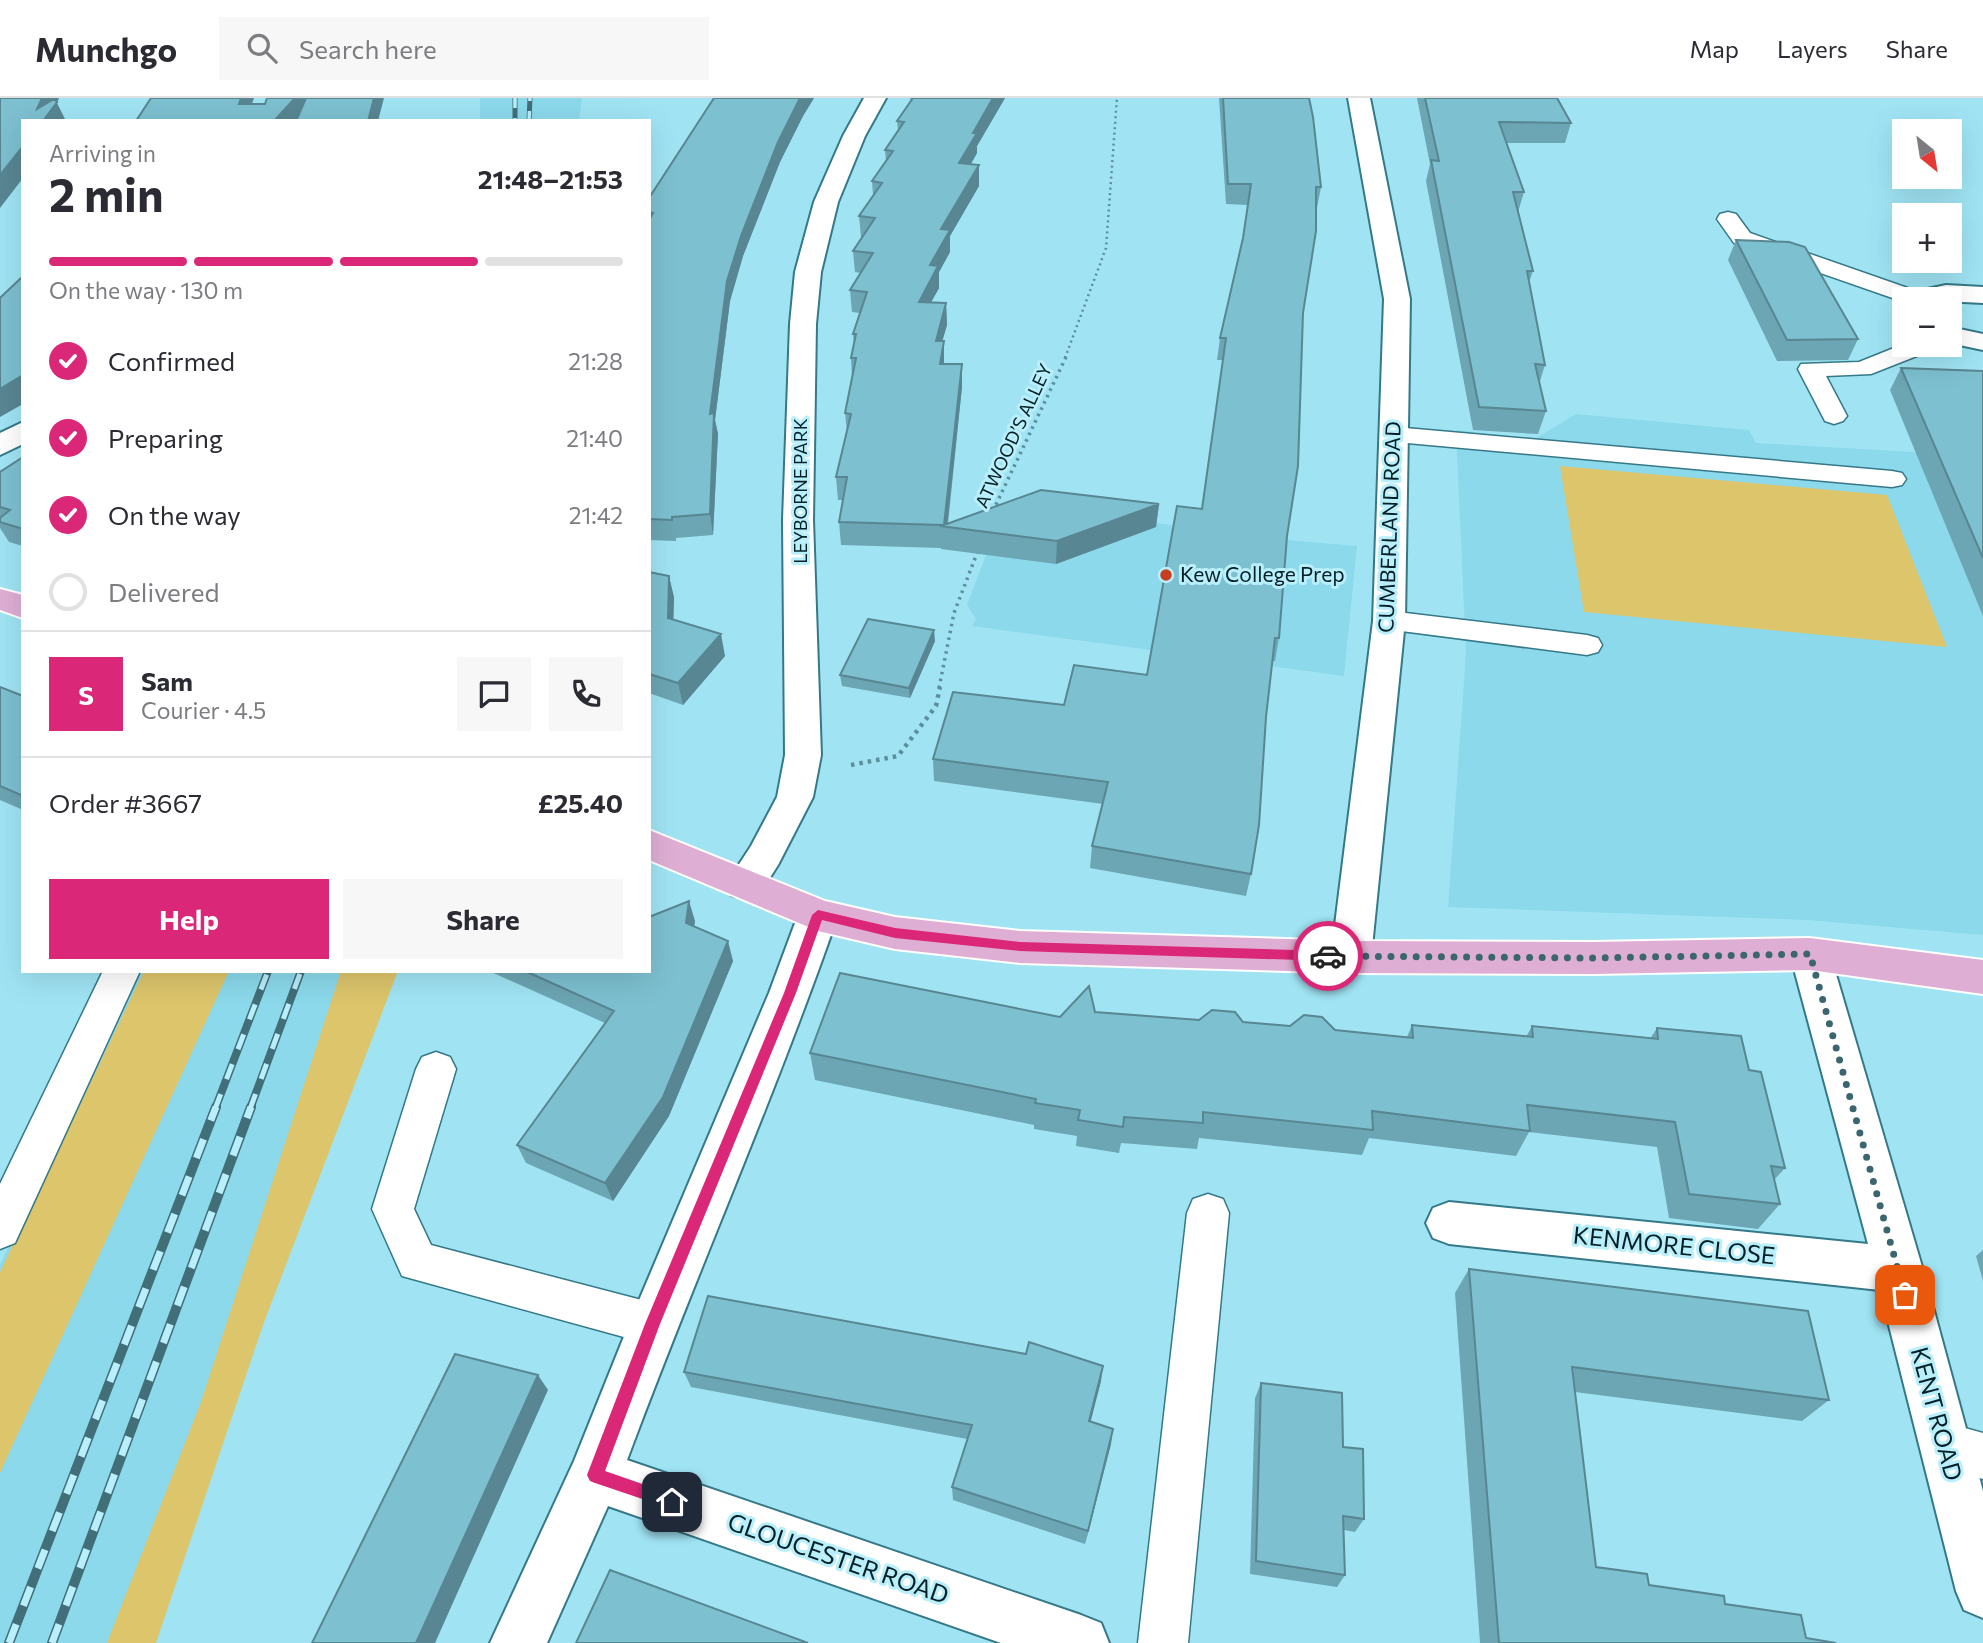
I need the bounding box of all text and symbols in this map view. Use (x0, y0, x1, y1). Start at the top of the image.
search box (219, 17, 709, 80)
text: Munchgo (35, 28, 177, 69)
icon: search (243, 29, 281, 67)
text: Search here (299, 33, 437, 64)
text: Map (1690, 34, 1739, 63)
text: Layers (1777, 34, 1848, 63)
text: Share (1886, 34, 1948, 63)
north arrow (1892, 119, 1962, 189)
map controls (1892, 119, 1962, 357)
text: Arriving in (49, 139, 156, 167)
text: 21:48–21:53 (478, 163, 623, 194)
text: 2 min (49, 165, 164, 221)
button: + (1892, 203, 1962, 273)
text: On the way · 130 m (49, 276, 243, 304)
button: − (1892, 287, 1962, 357)
icon: check (49, 342, 87, 380)
text: Confirmed (108, 345, 235, 376)
text: 21:28 (568, 347, 623, 375)
street label: ATWOOD’S ALLEY (970, 360, 1056, 511)
street label: LEYBORNE PARK (789, 418, 811, 564)
icon: check (49, 419, 87, 457)
street label: CUMBERLAND ROAD (1372, 421, 1405, 633)
text: Preparing (108, 422, 223, 453)
text: 21:40 (566, 424, 623, 452)
icon: check (49, 496, 87, 534)
text: On the way (108, 499, 241, 530)
text: 21:42 (569, 501, 623, 529)
place label: Kew College Prep (1180, 561, 1345, 586)
marker: Kew College Prep (1158, 567, 1174, 583)
text: Delivered (108, 576, 219, 607)
button: chat (457, 657, 531, 731)
button: phone (549, 657, 623, 731)
text: Sam (141, 665, 193, 696)
text: S (78, 679, 94, 710)
text: Courier · 4.5 (141, 696, 266, 724)
text: Order #3667 (49, 787, 202, 818)
text: £25.40 (538, 787, 623, 818)
button: Help (49, 879, 329, 959)
button: Share (343, 879, 623, 959)
courier (1293, 921, 1363, 991)
icon: car (1309, 937, 1347, 975)
street label: KENMORE CLOSE (1572, 1219, 1777, 1270)
pin (1875, 1265, 1935, 1325)
icon: bag (1886, 1276, 1924, 1314)
street label: KENT ROAD (1906, 1344, 1969, 1484)
pin (642, 1472, 702, 1532)
icon: home (653, 1483, 691, 1521)
street label: GLOUCESTER ROAD (724, 1506, 953, 1609)

